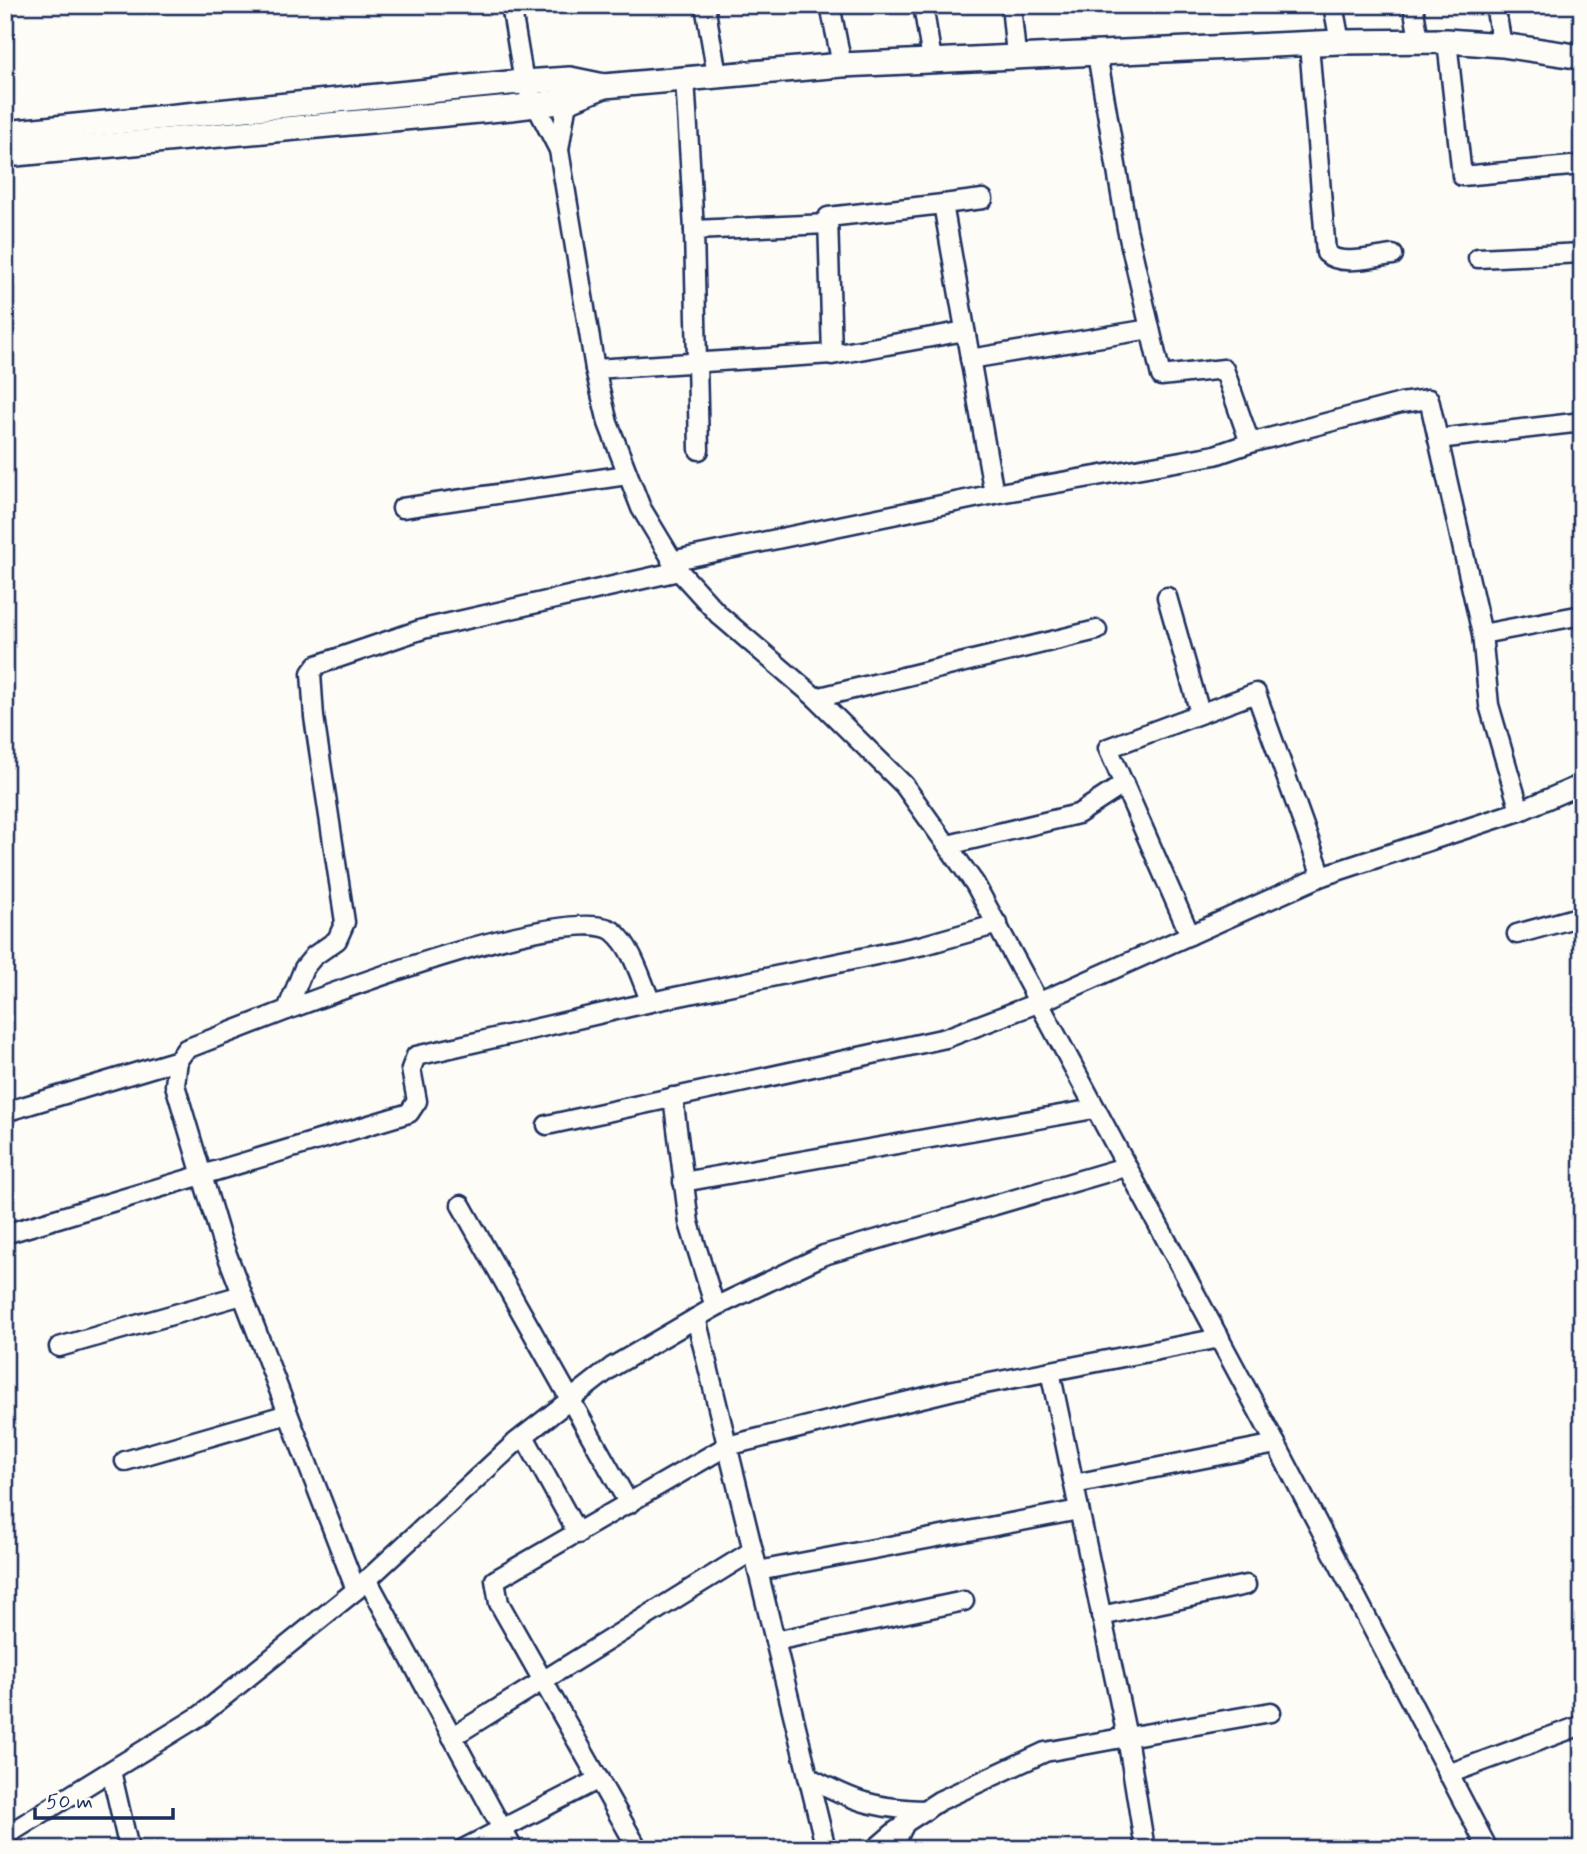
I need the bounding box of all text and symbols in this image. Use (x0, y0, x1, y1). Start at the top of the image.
scale bar (35, 1777, 173, 1821)
text: 50 m (46, 1788, 93, 1816)

